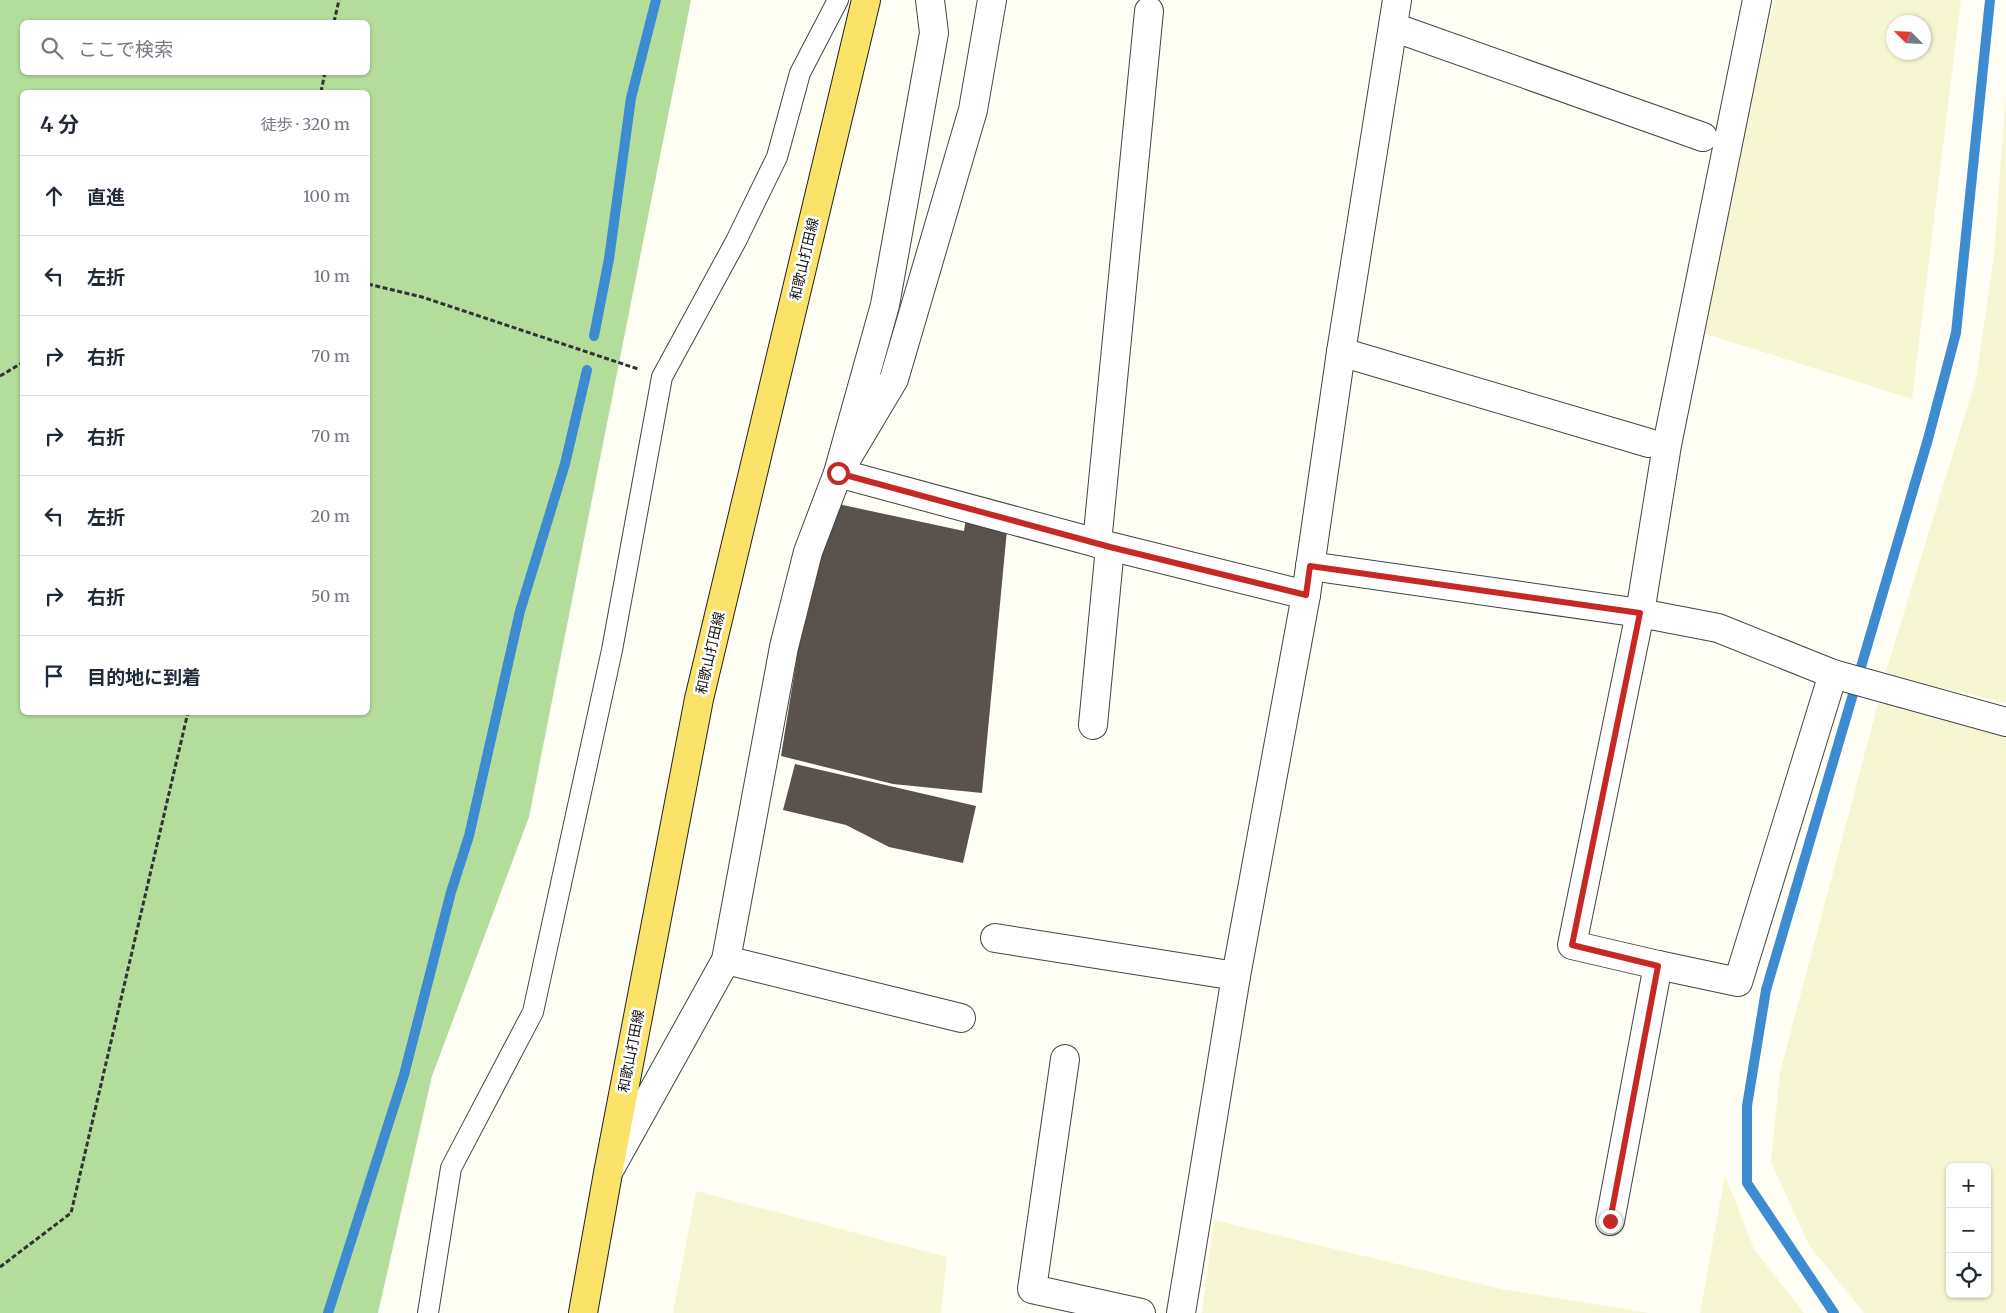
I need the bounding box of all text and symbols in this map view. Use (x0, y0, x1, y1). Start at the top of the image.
north arrow (1886, 15, 1931, 60)
search box (20, 20, 370, 75)
icon: search (38, 34, 66, 62)
text: ここで検索 (78, 37, 173, 61)
text: 4 分 (40, 111, 79, 138)
text: 徒歩 · 320 m (261, 114, 350, 134)
icon: ahead (40, 182, 68, 210)
text: 直進 (87, 185, 125, 209)
text: 100 m (303, 186, 350, 206)
street label: 和歌山打田線 (786, 216, 822, 302)
icon: left (40, 262, 68, 290)
text: 左折 (87, 265, 125, 289)
text: 10 m (313, 266, 350, 286)
icon: right (40, 342, 68, 370)
text: 右折 (87, 345, 125, 369)
text: 70 m (311, 346, 350, 366)
icon: right (40, 422, 68, 450)
text: 右折 (87, 425, 125, 449)
text: 70 m (311, 426, 350, 446)
route start (827, 462, 850, 485)
icon: left (40, 502, 68, 530)
text: 左折 (87, 505, 125, 529)
text: 20 m (311, 506, 350, 526)
icon: right (40, 582, 68, 610)
text: 右折 (87, 585, 125, 609)
text: 50 m (311, 586, 350, 606)
street label: 和歌山打田線 (692, 610, 728, 696)
icon: arrive (40, 662, 68, 690)
text: 目的地に到着 (87, 665, 201, 689)
street label: 和歌山打田線 (614, 1008, 648, 1094)
map controls (1946, 1163, 1991, 1298)
button: + (1946, 1163, 1991, 1208)
button: − (1946, 1208, 1991, 1253)
route end (1599, 1210, 1622, 1233)
button: locate (1946, 1253, 1991, 1298)

